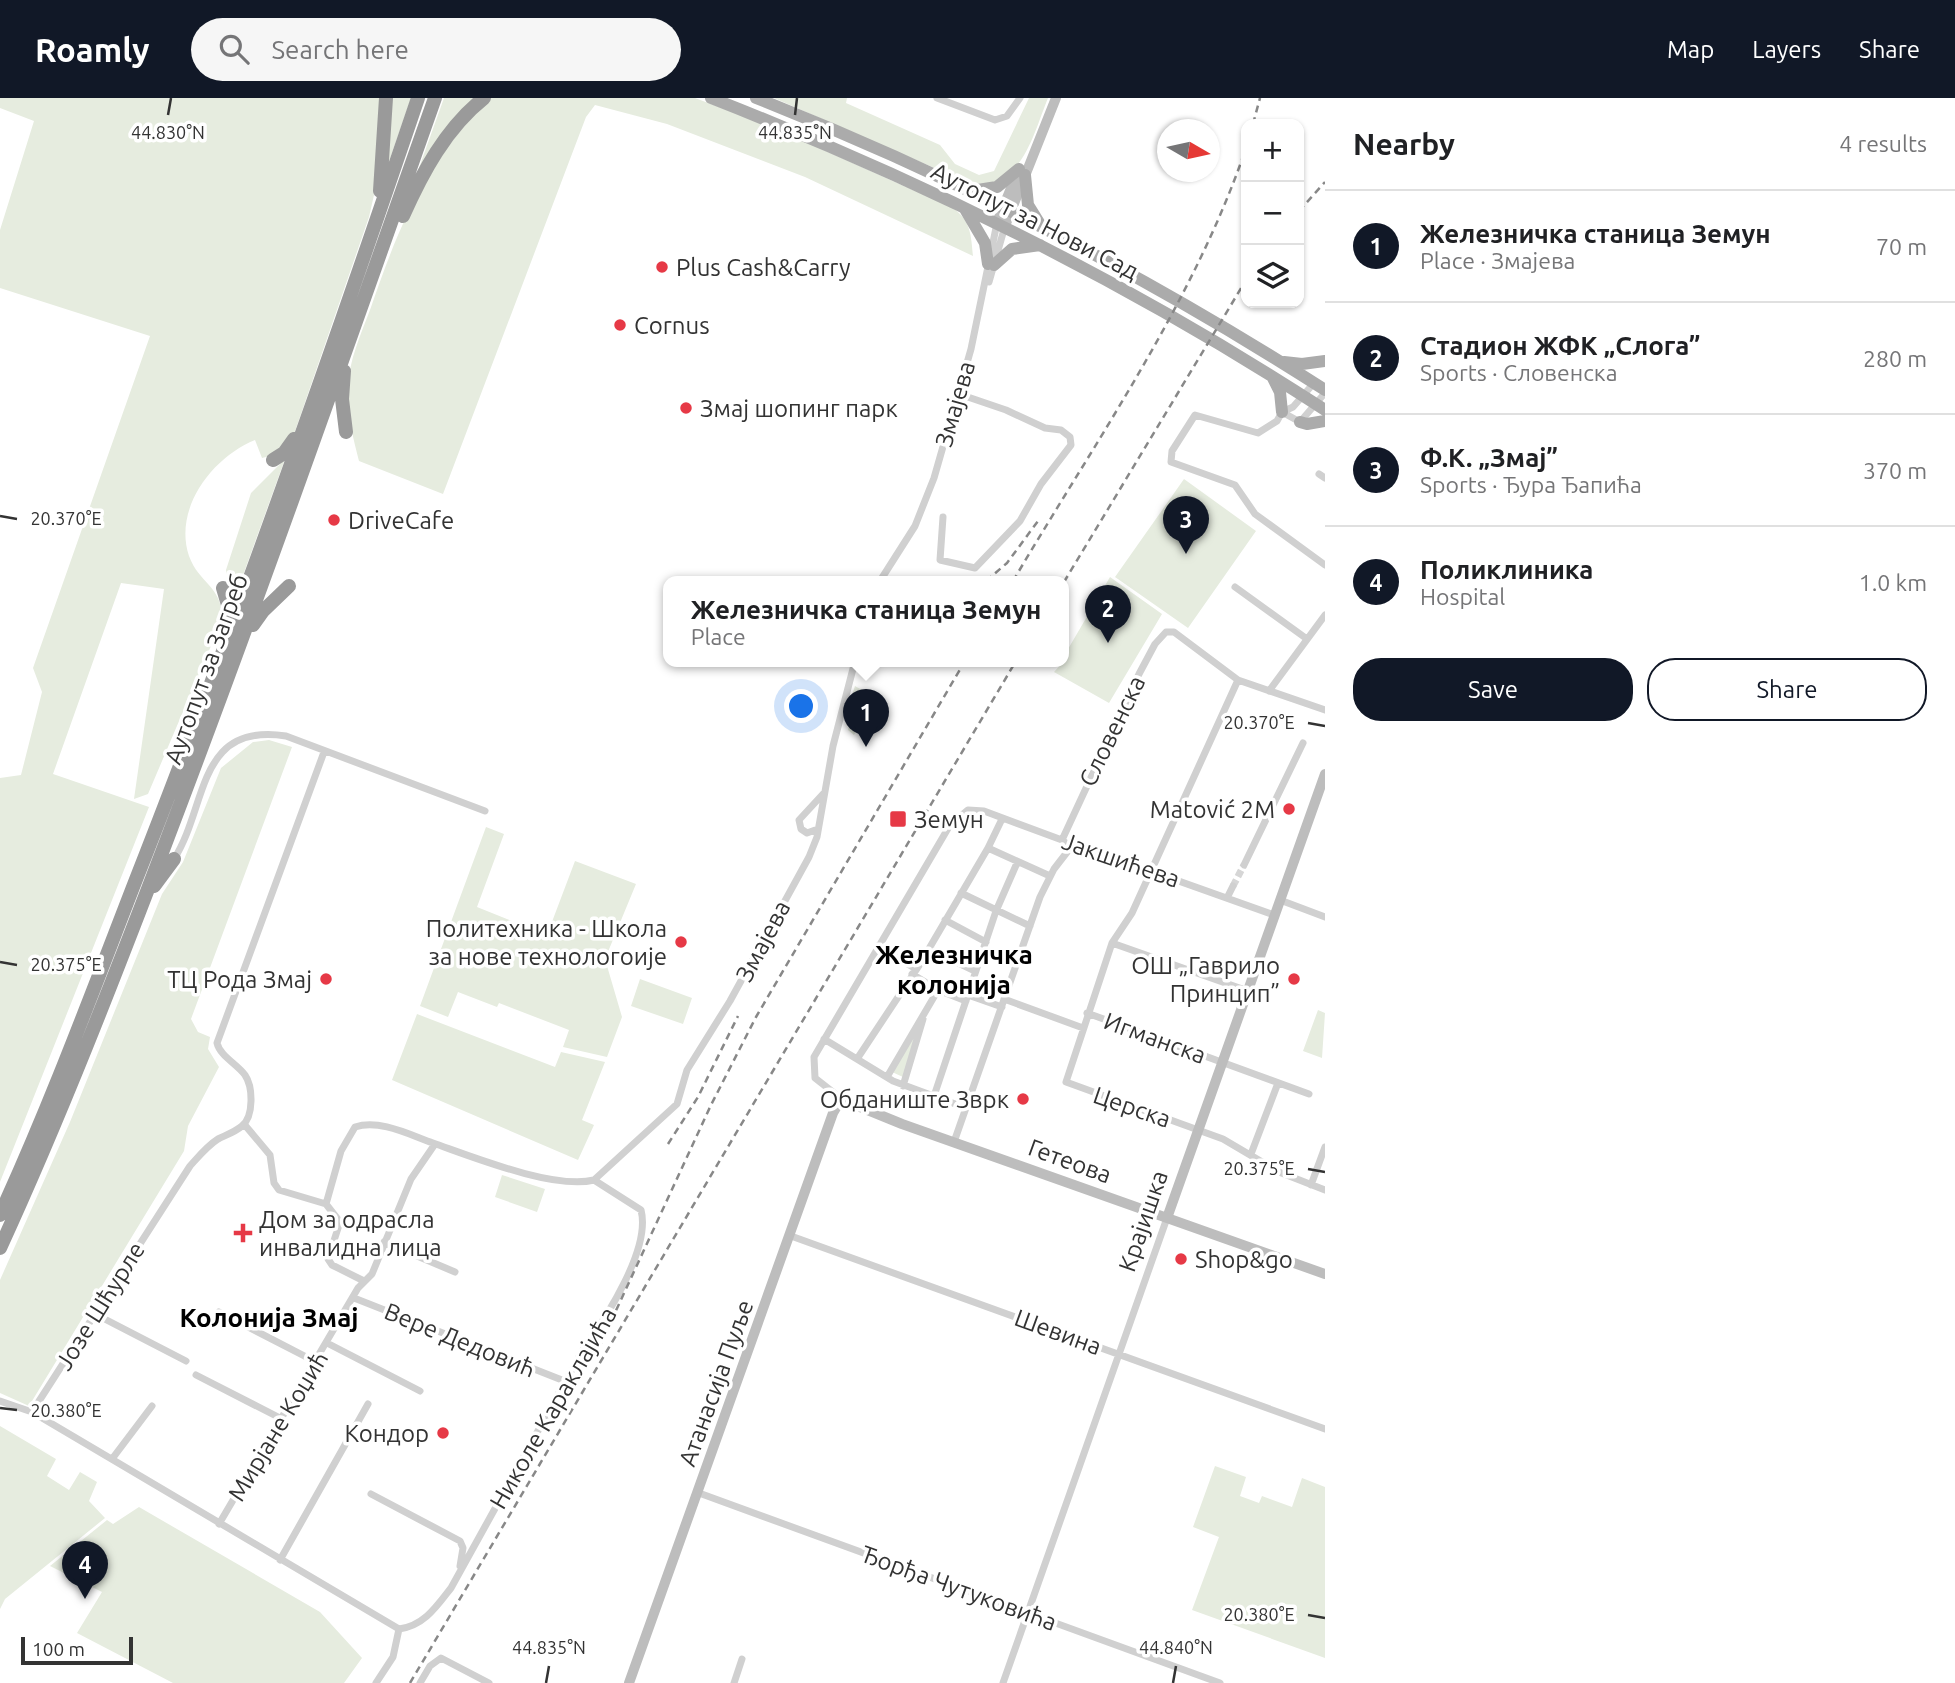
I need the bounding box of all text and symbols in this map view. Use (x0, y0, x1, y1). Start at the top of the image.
search box (191, 18, 681, 81)
icon: search (215, 30, 253, 68)
text: Roamly (35, 31, 149, 68)
text: Search here (271, 35, 409, 64)
text: Map (1667, 36, 1714, 63)
text: Layers (1752, 36, 1821, 63)
text: Share (1859, 36, 1920, 63)
north arrow (1157, 119, 1220, 182)
map controls (1241, 119, 1304, 308)
button: + (1241, 119, 1304, 182)
text: 44.830°N (131, 122, 205, 142)
text: 44.835°N (758, 122, 832, 142)
text: Nearby (1353, 127, 1455, 161)
text: 4 results (1839, 131, 1927, 156)
street label: Аутопут за Нови Сад (927, 157, 1143, 285)
button: − (1241, 182, 1304, 245)
text: Железничка станица Земун (1420, 219, 1771, 248)
text: 1 (1370, 234, 1382, 259)
text: 70 m (1876, 234, 1927, 259)
button: layers (1241, 245, 1304, 308)
text: Place · Змајева (1420, 248, 1575, 273)
place label: Plus Cash&Carry (676, 254, 851, 281)
marker: Plus Cash&Carry (654, 259, 670, 275)
place label: Cornus (634, 312, 710, 339)
marker: Cornus (612, 317, 628, 333)
text: Стадион ЖФК „Слога” (1420, 331, 1700, 360)
text: 2 (1370, 346, 1382, 371)
text: 280 m (1863, 346, 1927, 371)
street label: Змајева (930, 358, 980, 450)
text: Sports · Словенска (1420, 360, 1618, 385)
place label: Змај шопинг парк (700, 395, 898, 422)
marker: Змај шопинг парк (678, 400, 694, 416)
text: Ф.К. „Змај” (1420, 443, 1558, 472)
text: 3 (1370, 458, 1382, 483)
text: 370 m (1863, 458, 1927, 483)
text: Sports · Ђура Ђапића (1420, 472, 1642, 497)
pin: 3 (1163, 496, 1209, 554)
place label: DriveCafe (348, 507, 454, 534)
text: 20.370°E (30, 508, 102, 528)
marker: DriveCafe (326, 512, 342, 528)
text: Поликлиника (1420, 555, 1593, 584)
street label: Аутопут за Загреб (159, 570, 253, 768)
text: 4 (1370, 570, 1382, 595)
text: 1.0 km (1859, 570, 1927, 595)
popup (663, 576, 1069, 667)
text: Hospital (1420, 584, 1505, 609)
pin: 2 (1085, 585, 1131, 643)
text: Железничка станица Земун (691, 595, 1041, 624)
text: Place (691, 624, 746, 649)
button: Save (1353, 658, 1633, 721)
button: Share (1647, 658, 1927, 721)
street label: Словенска (1074, 671, 1150, 791)
your location (784, 689, 818, 723)
pin: 1 (843, 689, 889, 747)
text: 20.370°E (1223, 712, 1295, 732)
place label: Matović 2M (1150, 796, 1275, 823)
marker: Matović 2M (1281, 801, 1297, 817)
place label: Земун (914, 806, 984, 833)
marker: Земун (888, 809, 908, 829)
street label: Јакшићева (1059, 827, 1183, 893)
street label: Змајева (730, 896, 796, 986)
place label: Политехника - Школа за нове технологоије (426, 915, 667, 970)
marker: Политехника - Школа за нове технологоије (673, 934, 689, 950)
district label: Железничка колонија (875, 940, 1033, 999)
place label: ОШ „Гаврило Принцип” (1131, 952, 1280, 1007)
text: 20.375°E (30, 954, 102, 974)
place label: ТЦ Рода Змај (167, 966, 312, 993)
marker: ТЦ Рода Змај (318, 971, 334, 987)
marker: ОШ „Гаврило Принцип” (1286, 971, 1302, 987)
street label: Игманска (1100, 1007, 1210, 1069)
street label: Церска (1090, 1081, 1174, 1133)
place label: Обданиште Зврк (820, 1086, 1009, 1113)
marker: Обданиште Зврк (1015, 1091, 1031, 1107)
street label: Гетеова (1025, 1134, 1115, 1188)
text: 20.375°E (1223, 1158, 1295, 1178)
street label: Крајишка (1113, 1167, 1173, 1275)
place label: Дом за одрасла инвалидна лица (259, 1206, 442, 1261)
marker: Дом за одрасла инвалидна лица (233, 1223, 253, 1243)
street label: Јозе Шћурле (50, 1237, 150, 1375)
place label: Shop&go (1195, 1246, 1293, 1273)
marker: Shop&go (1173, 1251, 1189, 1267)
street label: Атанасија Пуље (673, 1296, 759, 1470)
street label: Вере Дедовић (381, 1297, 539, 1383)
street label: Николе Караклајића (484, 1302, 622, 1514)
district label: Колонија Змај (179, 1303, 359, 1332)
street label: Шевина (1011, 1304, 1105, 1360)
street label: Мирјане Коџић (223, 1346, 333, 1506)
text: 20.380°E (30, 1400, 102, 1420)
place label: Кондор (344, 1420, 429, 1447)
marker: Кондор (435, 1425, 451, 1441)
street label: Ђорђа Чутуковића (858, 1540, 1060, 1636)
pin: 4 (62, 1541, 108, 1599)
text: 20.380°E (1223, 1604, 1295, 1624)
scale bar (21, 1634, 133, 1666)
text: 44.835°N (512, 1637, 586, 1657)
text: 44.840°N (1139, 1637, 1213, 1657)
text: 100 m (32, 1638, 85, 1660)

